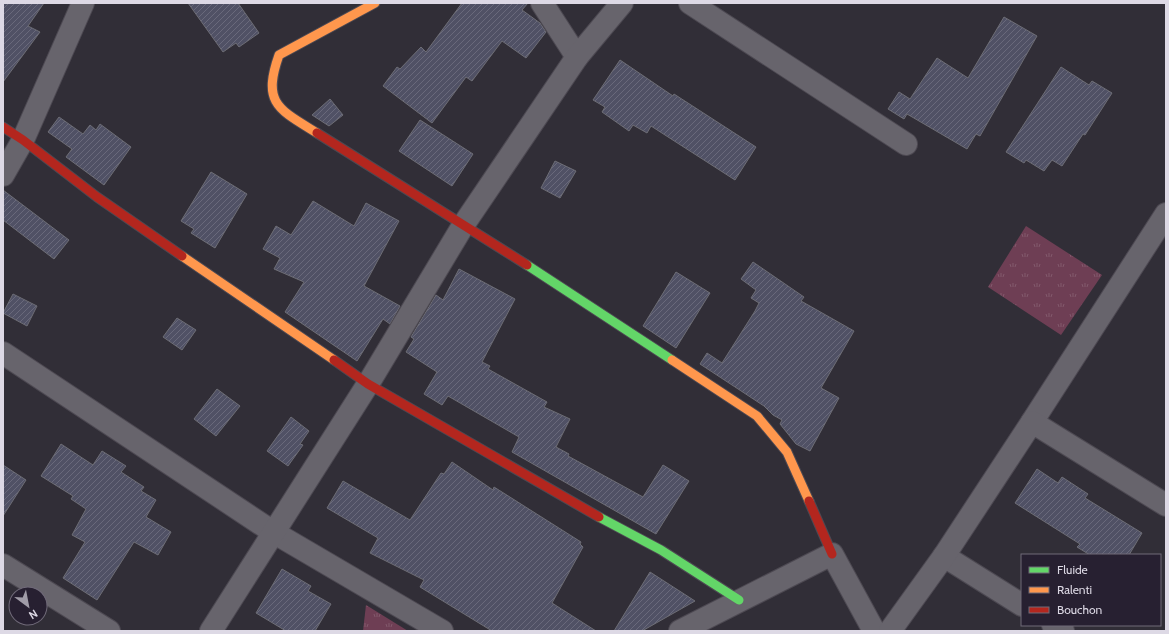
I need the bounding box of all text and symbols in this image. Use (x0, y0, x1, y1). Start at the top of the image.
legend (1021, 554, 1161, 626)
text: Fluide (1057, 562, 1088, 577)
text: Ralenti (1057, 582, 1092, 597)
north arrow (8, 586, 48, 626)
text: Bouchon (1057, 602, 1103, 617)
text: N (26, 606, 40, 622)

